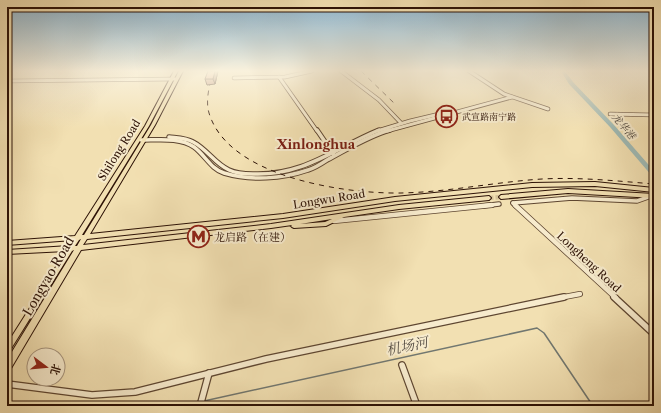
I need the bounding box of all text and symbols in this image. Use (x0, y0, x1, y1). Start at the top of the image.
bus stop icon: 武宣路南宁路 (433, 104, 459, 130)
place label: 武宣路南宁路 (462, 111, 516, 122)
water label: 龙华港 (609, 111, 640, 143)
street label: Shilong Road (95, 117, 144, 183)
district label: Xinlonghua (276, 136, 356, 152)
street label: Longwu Road (292, 186, 366, 212)
metro station icon: 龙启路（在建） (186, 224, 212, 250)
street label: Longheng Road (554, 229, 624, 295)
place label: 龙启路（在建） (214, 230, 291, 244)
street label: Longyao Road (19, 233, 77, 318)
water label: 机场河 (385, 332, 432, 359)
north arrow (26, 347, 66, 387)
text: 北 (47, 363, 64, 377)

